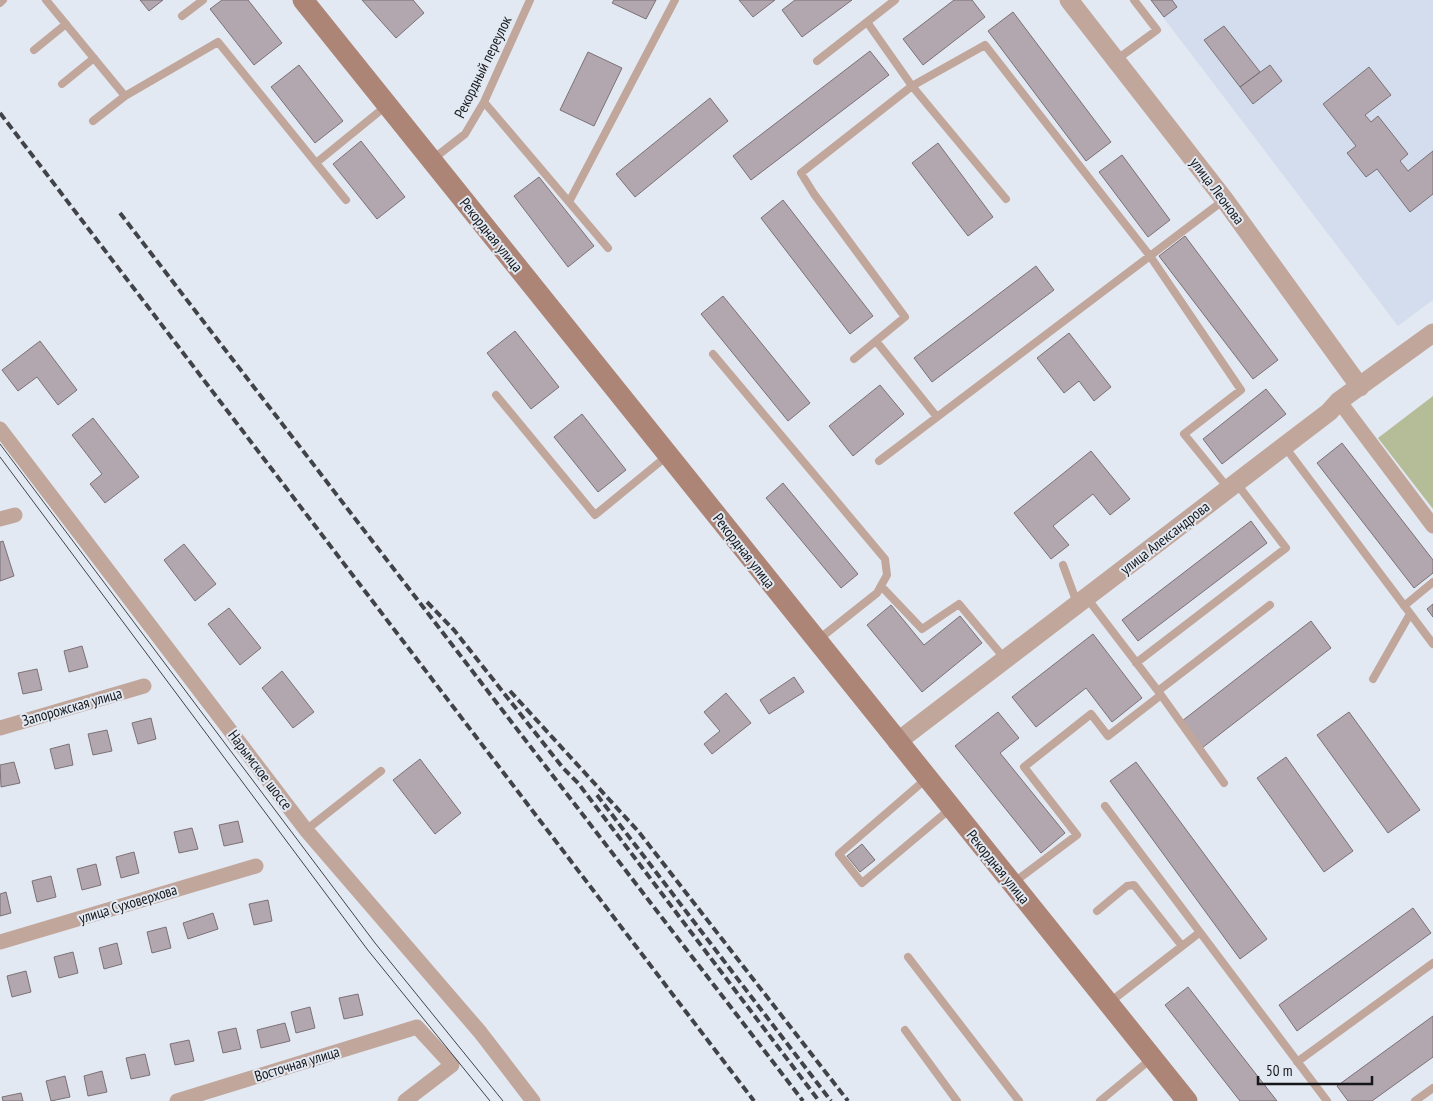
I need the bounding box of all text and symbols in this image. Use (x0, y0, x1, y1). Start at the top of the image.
street label: Рекордный переулок (450, 12, 516, 121)
street label: улица Леонова (1186, 153, 1249, 228)
street label: Рекордная улица (456, 194, 527, 276)
street label: улица Александрова (1116, 497, 1213, 578)
street label: Рекордная улица (709, 509, 780, 592)
street label: Запорожская улица (20, 683, 124, 730)
street label: Нарымское шоссе (224, 726, 297, 813)
street label: Рекордная улица (963, 826, 1034, 908)
street label: улица Суховерхова (76, 880, 179, 927)
street label: Восточная улица (252, 1042, 342, 1085)
scale bar (1258, 1054, 1372, 1086)
text: 50 m (1266, 1061, 1292, 1080)

